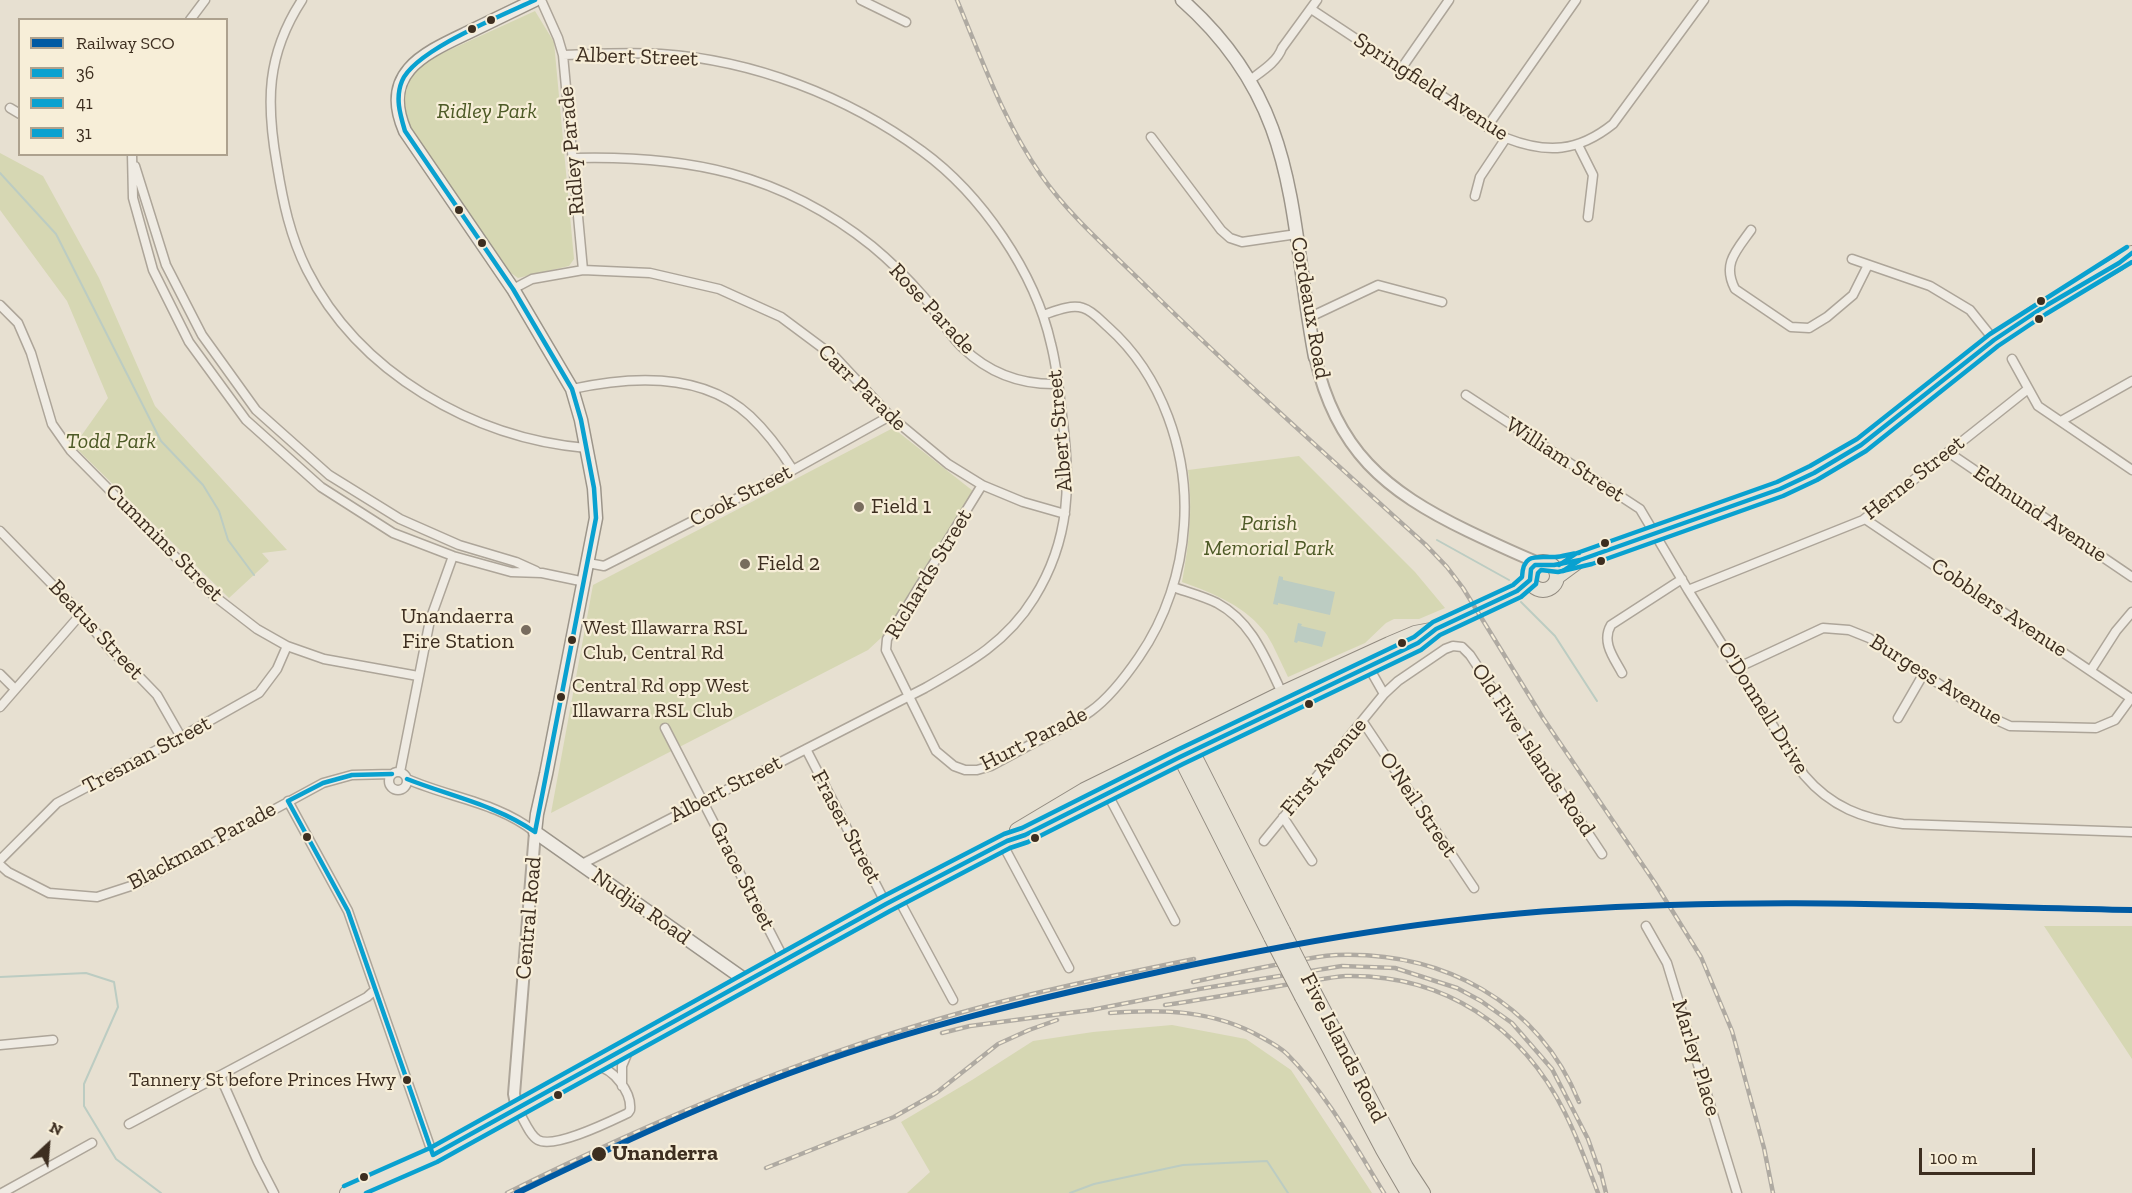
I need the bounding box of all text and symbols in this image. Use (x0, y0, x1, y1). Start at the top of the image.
unlabelled marker (485, 14, 497, 26)
legend (18, 18, 228, 156)
unlabelled marker (466, 23, 478, 35)
street label: Springfield Avenue (1349, 27, 1513, 147)
text: Railway SCO (76, 32, 175, 54)
street label: Albert Street (575, 42, 699, 72)
text: 36 (76, 62, 94, 84)
street label: Ridley Parade (553, 85, 591, 217)
text: 41 (76, 92, 93, 114)
park label: Ridley Park (437, 99, 537, 125)
text: 31 (76, 122, 92, 144)
unlabelled marker (453, 204, 465, 216)
street label: Cordeaux Road (1285, 235, 1335, 381)
unlabelled marker (476, 237, 488, 249)
street label: Rose Parade (883, 258, 981, 360)
unlabelled marker (2035, 295, 2047, 307)
unlabelled marker (2033, 313, 2045, 325)
street label: Carr Parade (812, 339, 912, 437)
street label: Albert Street (1042, 369, 1078, 493)
street label: William Street (1500, 412, 1630, 508)
park label: Todd Park (66, 429, 156, 455)
street label: Herne Street (1858, 430, 1970, 526)
street label: Cook Street (685, 459, 797, 533)
street label: Edmund Avenue (1968, 460, 2112, 568)
street label: Cummins Street (100, 479, 228, 607)
place label: Field 1 (871, 494, 931, 520)
marker: Field 1 (852, 500, 866, 514)
street label: Richards Street (880, 504, 978, 644)
park label: Parish Memorial Park (1204, 511, 1334, 562)
unlabelled marker (1599, 537, 1611, 549)
place label: Field 2 (757, 551, 820, 577)
street label: Cobblers Avenue (1926, 553, 2072, 663)
unlabelled marker (1595, 555, 1607, 567)
marker: Field 2 (738, 557, 752, 571)
street label: Beatus Street (43, 574, 149, 686)
place label: Unandaerra Fire Station (401, 604, 514, 656)
place label: West Illawarra RSL Club, Central Rd (583, 616, 747, 663)
marker: Unandaerra Fire Station (519, 623, 533, 637)
street label: Burgess Avenue (1865, 629, 2007, 731)
marker: West Illawarra RSL Club, Central Rd (566, 634, 578, 646)
unlabelled marker (1396, 637, 1408, 649)
street label: O'Donnell Drive (1712, 637, 1814, 779)
street label: Old Five Islands Road (1465, 659, 1601, 841)
place label: Central Rd opp West Illawarra RSL Club (572, 674, 749, 721)
marker: Central Rd opp West Illawarra RSL Club (555, 691, 567, 703)
unlabelled marker (1303, 698, 1315, 710)
street label: Hurt Parade (976, 701, 1092, 777)
street label: Tresnan Street (78, 710, 216, 800)
street label: First Avenue (1275, 712, 1373, 822)
street label: O'Neil Street (1373, 747, 1463, 863)
street label: Albert Street (665, 749, 787, 829)
street label: Fraser Street (805, 766, 887, 888)
street label: Blackman Parade (123, 796, 281, 896)
street label: Grace Street (703, 817, 781, 935)
unlabelled marker (301, 831, 313, 843)
unlabelled marker (1029, 832, 1041, 844)
street label: Central Road (510, 855, 548, 981)
street label: Nudjia Road (586, 863, 696, 951)
street label: Five Islands Road (1294, 969, 1392, 1127)
street label: Marley Place (1666, 997, 1726, 1119)
place label: Tannery St before Princes Hwy (129, 1068, 396, 1092)
marker: Tannery St before Princes Hwy (401, 1074, 413, 1086)
unlabelled marker (552, 1089, 564, 1101)
north arrow (18, 1115, 78, 1175)
text: N (46, 1117, 66, 1140)
scale bar (1922, 1136, 2038, 1174)
place label: Unanderra (612, 1141, 718, 1167)
marker: Unanderra (590, 1145, 608, 1163)
text: 100 m (1930, 1147, 1977, 1169)
unlabelled marker (358, 1171, 370, 1183)

